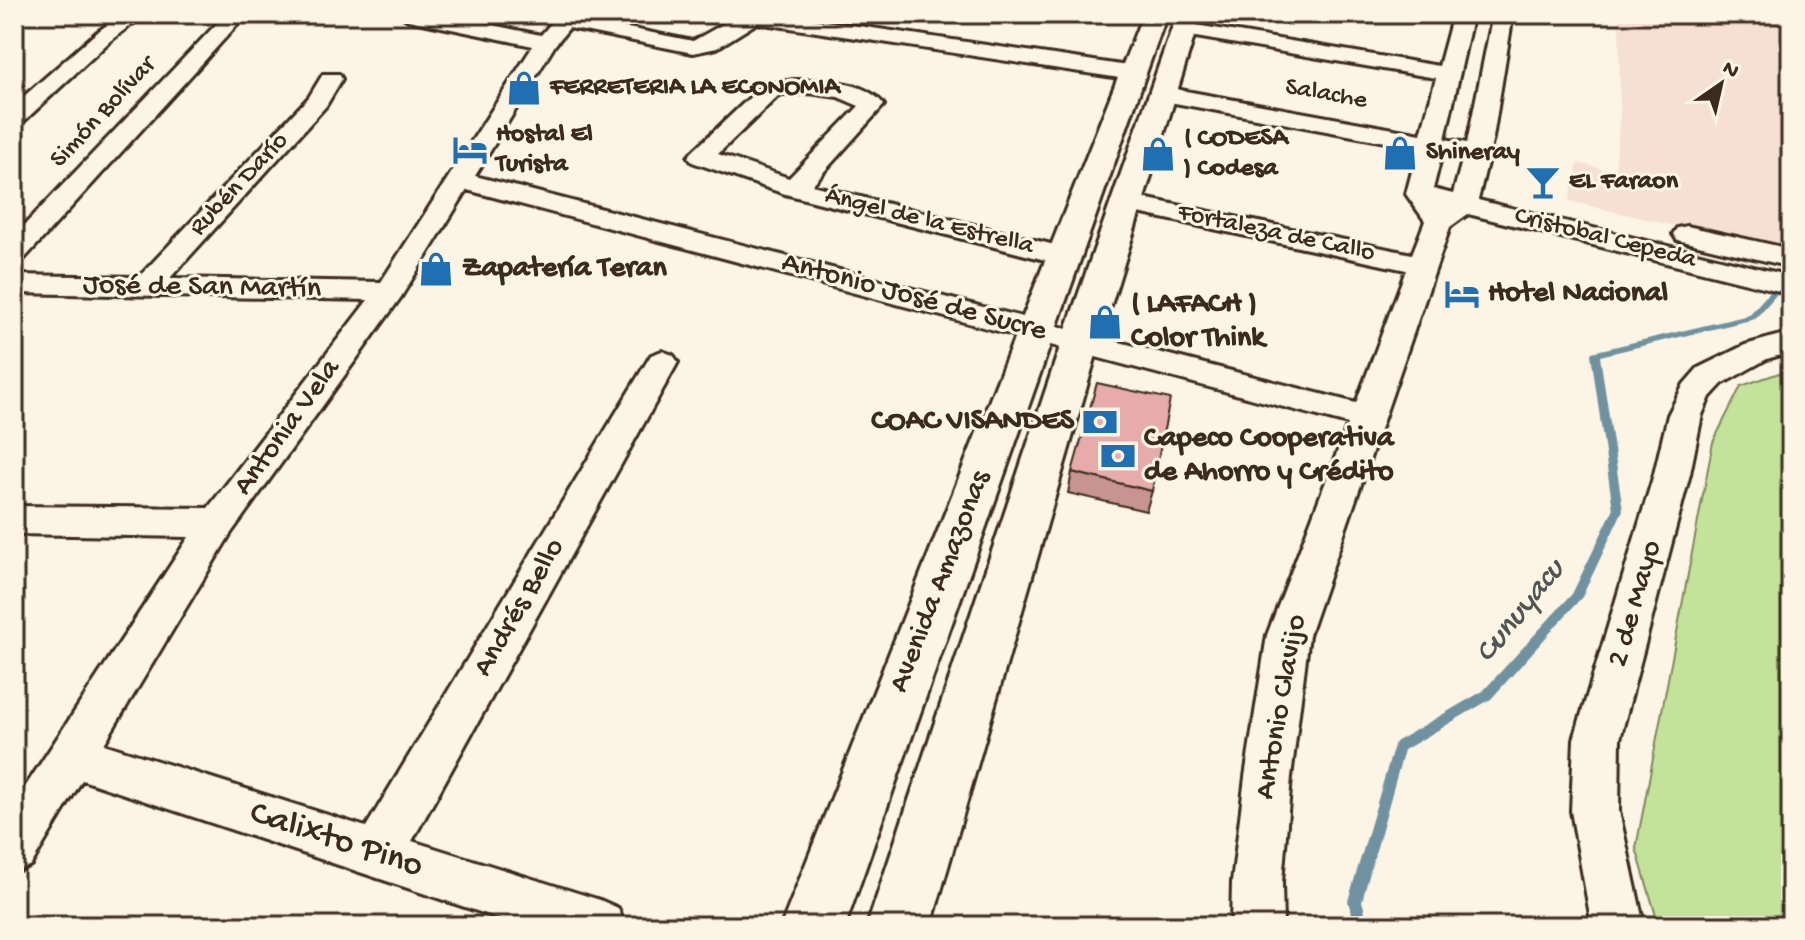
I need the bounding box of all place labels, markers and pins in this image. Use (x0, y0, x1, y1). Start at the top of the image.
shop icon: FERRETERIA LA ECONOMIA (505, 69, 543, 107)
place label: FERRETERIA LA ECONOMIA (549, 73, 841, 104)
place label: Hostal El Turista (494, 120, 593, 181)
place label: ( CODESA ) Codesa (1183, 124, 1289, 185)
hotel icon: Hostal El Turista (451, 131, 489, 169)
shop icon: Shineray (1381, 134, 1419, 172)
shop icon: ( CODESA ) Codesa (1139, 135, 1177, 173)
place label: Shineray (1426, 138, 1520, 169)
bar icon: EL Faraon (1524, 163, 1562, 201)
place label: EL Faraon (1569, 167, 1679, 198)
shop icon: Zapatería Teran (417, 250, 455, 288)
place label: Zapatería Teran (462, 252, 667, 287)
hotel icon: Hotel Nacional (1443, 275, 1481, 313)
place label: Hotel Nacional (1488, 277, 1669, 312)
place label: ( LAFACH ) Color Think (1131, 288, 1268, 357)
shop icon: ( LAFACH ) Color Think (1086, 303, 1124, 341)
bank icon: COAC VISANDES (1081, 403, 1119, 441)
place label: COAC VISANDES (871, 405, 1075, 440)
place label: Capeco Cooperativa de Ahorro y Crédito (1144, 422, 1395, 491)
bank icon: Capeco Cooperativa de Ahorro y Crédito (1099, 437, 1137, 475)

